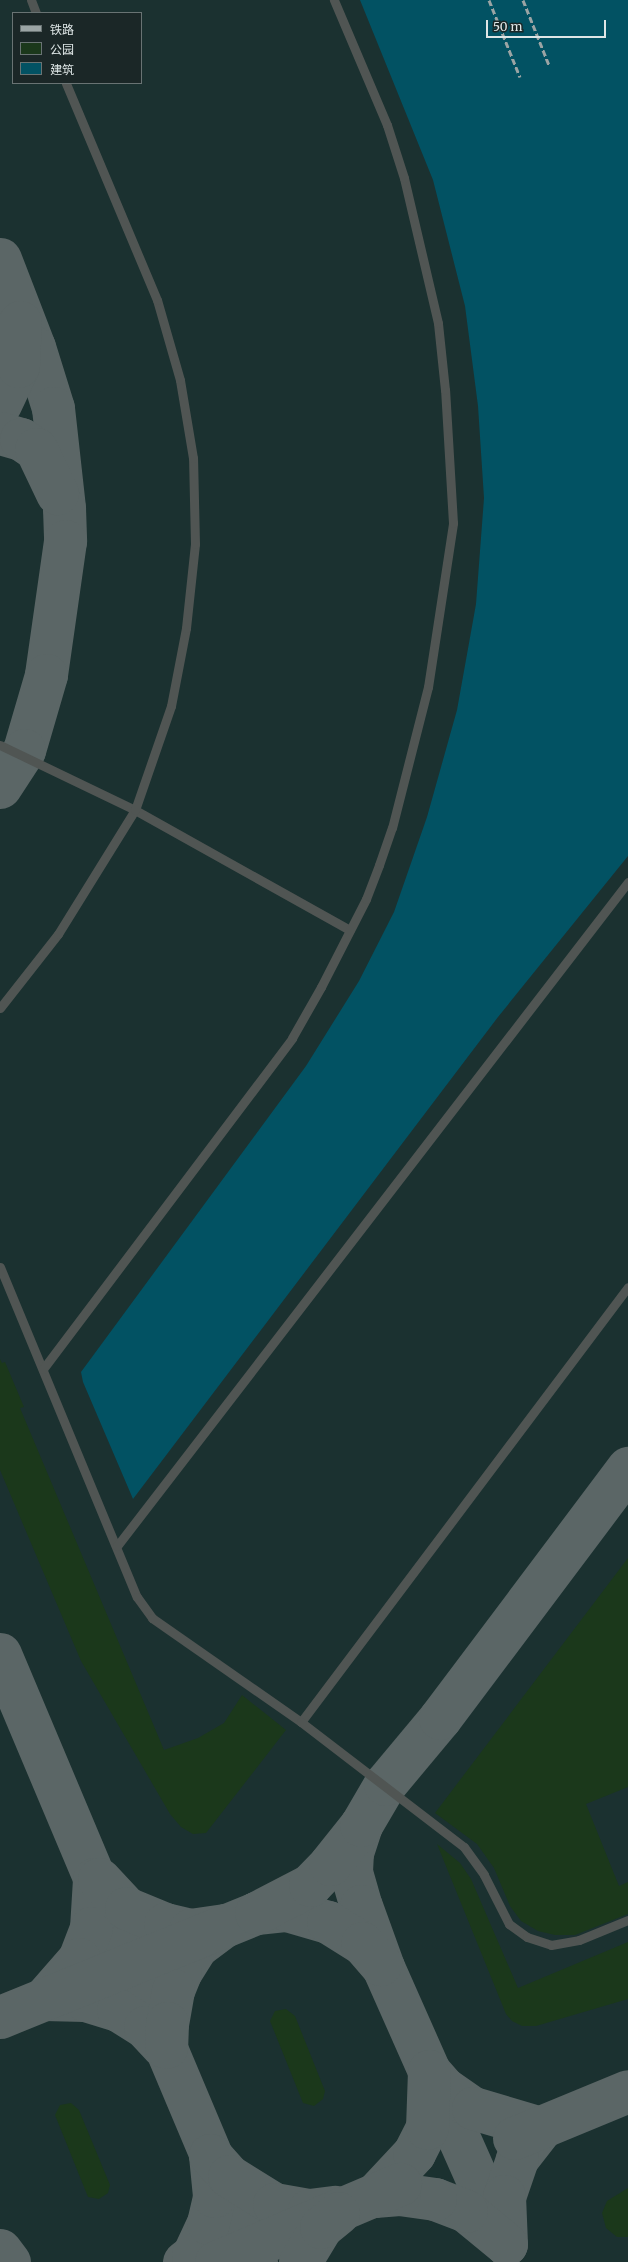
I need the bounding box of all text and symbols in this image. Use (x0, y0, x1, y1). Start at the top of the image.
legend (12, 12, 142, 84)
scale bar (488, 12, 608, 38)
text: 50 m (493, 19, 522, 34)
text: 铁路 (50, 22, 74, 37)
text: 公园 (50, 42, 74, 57)
text: 建筑 (50, 62, 74, 77)

